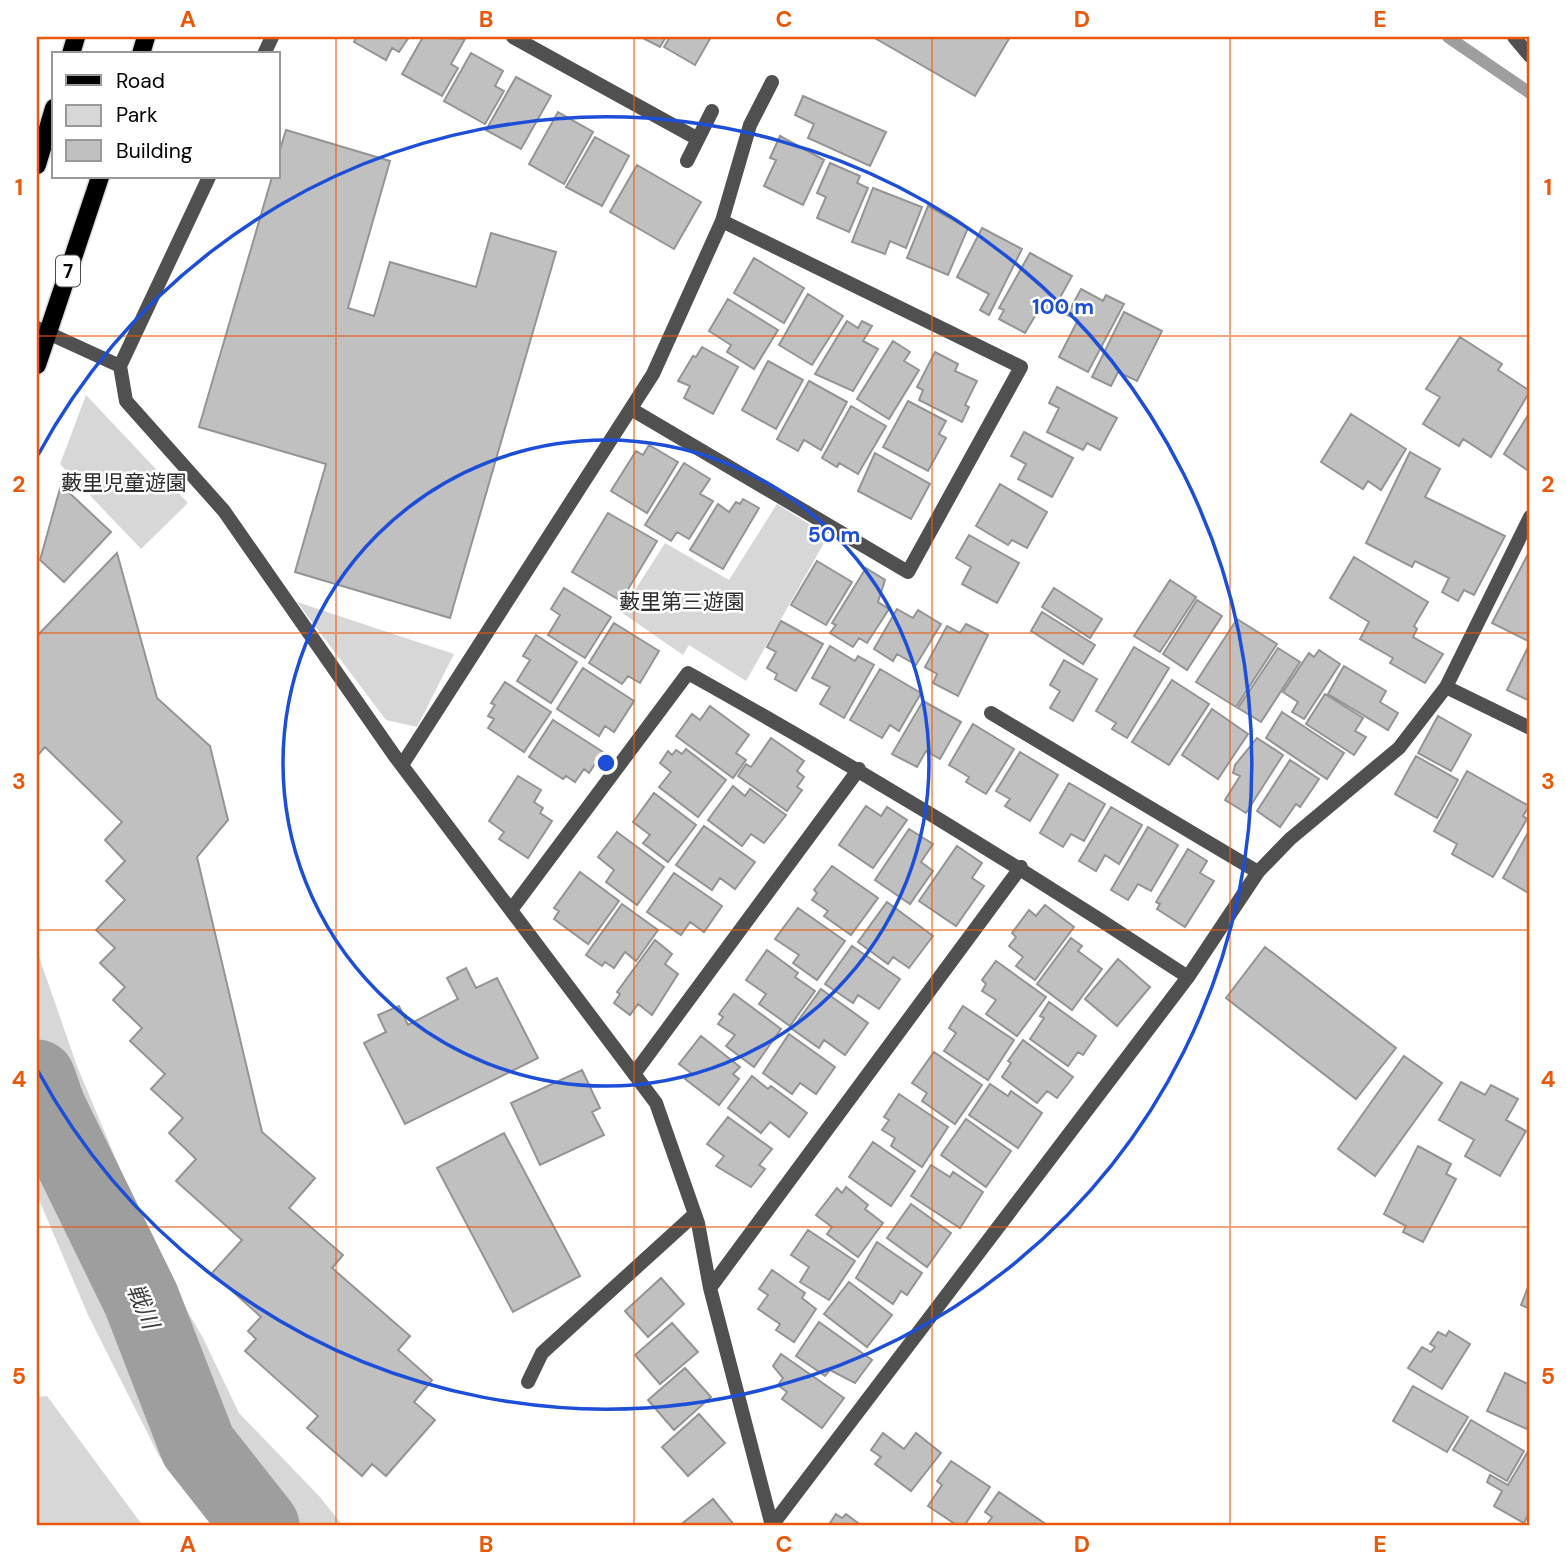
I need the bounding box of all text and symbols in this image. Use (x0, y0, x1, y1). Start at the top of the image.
text: A (180, 4, 196, 34)
text: B (479, 4, 493, 34)
text: C (776, 4, 792, 34)
text: D (1074, 4, 1090, 34)
text: E (1373, 4, 1387, 34)
legend (52, 52, 280, 178)
text: Road (116, 67, 165, 95)
text: Park (116, 101, 158, 129)
text: Building (116, 137, 193, 165)
text: 1 (15, 172, 23, 202)
text: 1 (1544, 172, 1552, 202)
road number: 7 (56, 256, 80, 286)
text: 100 m (1032, 293, 1094, 321)
text: 2 (12, 469, 26, 499)
park label: 藪里児童遊園 (61, 469, 187, 497)
text: 2 (1541, 469, 1555, 499)
text: 50 m (808, 521, 860, 549)
park label: 藪里第三遊園 (619, 588, 745, 616)
centre of rings (594, 751, 618, 775)
text: 3 (12, 766, 26, 796)
text: 3 (1541, 766, 1555, 796)
text: 4 (12, 1064, 27, 1094)
text: 4 (1541, 1064, 1556, 1094)
water label: 戦川 (120, 1279, 167, 1336)
text: 5 (12, 1361, 26, 1391)
text: 5 (1541, 1361, 1555, 1391)
text: A (180, 1529, 196, 1559)
text: B (479, 1529, 493, 1559)
text: C (776, 1529, 792, 1559)
text: D (1074, 1529, 1090, 1559)
text: E (1373, 1529, 1387, 1559)

